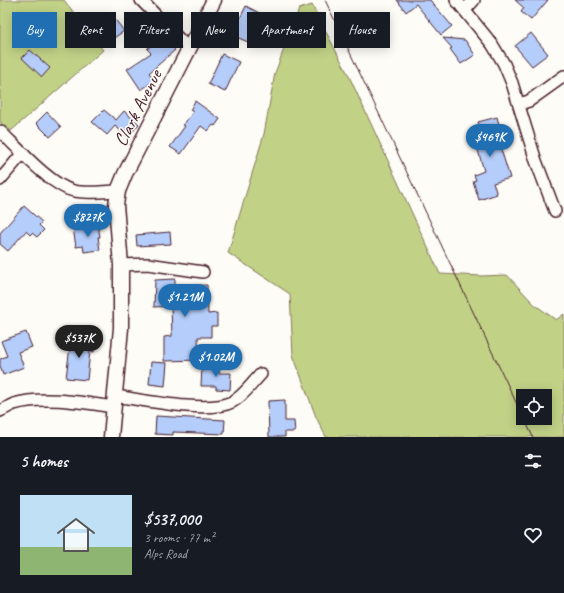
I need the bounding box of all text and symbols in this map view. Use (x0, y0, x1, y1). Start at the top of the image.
chip: Buy (12, 12, 57, 48)
chip: Rent (65, 12, 116, 48)
chip: Filters (124, 12, 183, 48)
chip: New (191, 12, 239, 48)
chip: Apartment (247, 12, 326, 48)
chip: House (334, 12, 390, 48)
street label: Clark Avenue (109, 64, 168, 150)
pin: $469K (462, 124, 518, 158)
text: $469K (475, 129, 505, 145)
pin: $827K (60, 204, 116, 238)
text: $827K (73, 209, 103, 225)
pin: $1.21M (152, 284, 218, 318)
text: $1.21M (167, 289, 203, 305)
pin: $537K (51, 325, 107, 359)
text: $537K (64, 330, 94, 346)
pin: $1.02M (183, 344, 249, 378)
text: $1.02M (198, 349, 234, 365)
map controls (516, 389, 552, 425)
button: locate (516, 389, 552, 425)
icon: filters (522, 450, 544, 472)
text: 5 homes (20, 451, 68, 472)
text: $537,000 (144, 509, 201, 530)
icon: home (52, 511, 100, 559)
icon: heart (522, 524, 544, 546)
text: 3 rooms · 77 m² (144, 530, 214, 546)
text: Alps Road (144, 546, 187, 562)

